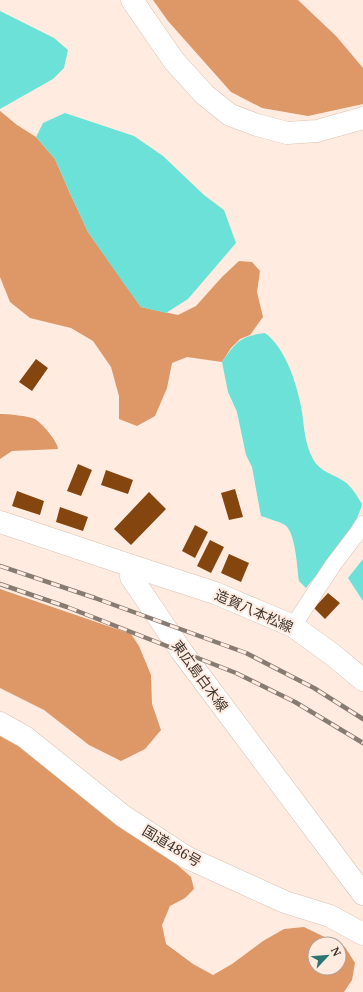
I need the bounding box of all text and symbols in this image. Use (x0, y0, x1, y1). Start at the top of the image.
street label: 造賀八本松線 (212, 585, 296, 636)
street label: 東広島白木線 (168, 636, 233, 715)
street label: 国道486号 (139, 821, 205, 871)
north arrow (307, 936, 347, 976)
text: N (328, 944, 345, 959)

